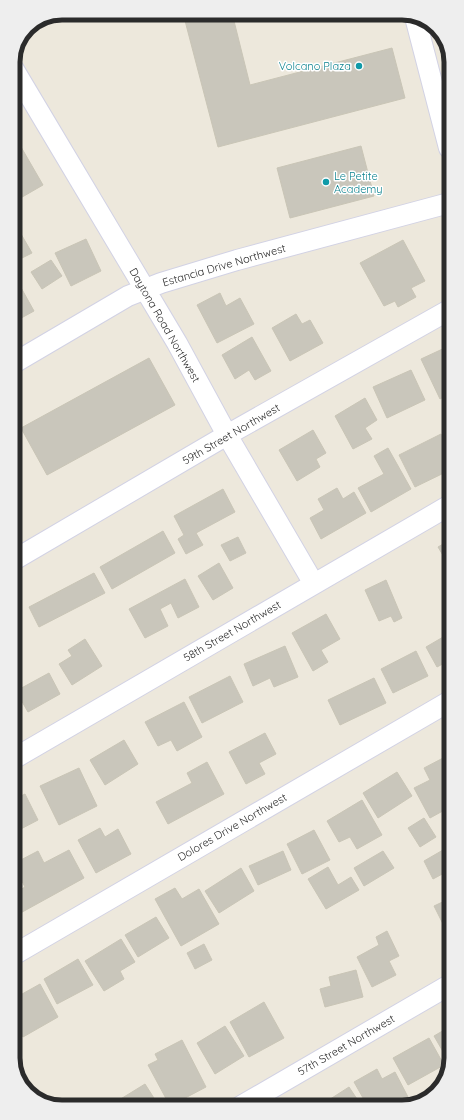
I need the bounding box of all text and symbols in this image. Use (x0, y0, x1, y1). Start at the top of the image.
place label: Volcano Plaza (279, 59, 351, 73)
marker: Volcano Plaza (354, 61, 364, 71)
place label: Le Petite Academy (334, 169, 383, 196)
marker: Le Petite Academy (321, 177, 331, 187)
street label: Estancia Drive Northwest (161, 241, 288, 289)
street label: Daytona Road Northwest (127, 265, 204, 385)
street label: 59th Street Northwest (180, 400, 283, 468)
street label: 58th Street Northwest (181, 597, 283, 665)
street label: Dolores Drive Northwest (175, 790, 289, 864)
street label: 57th Street Northwest (295, 1011, 397, 1079)

